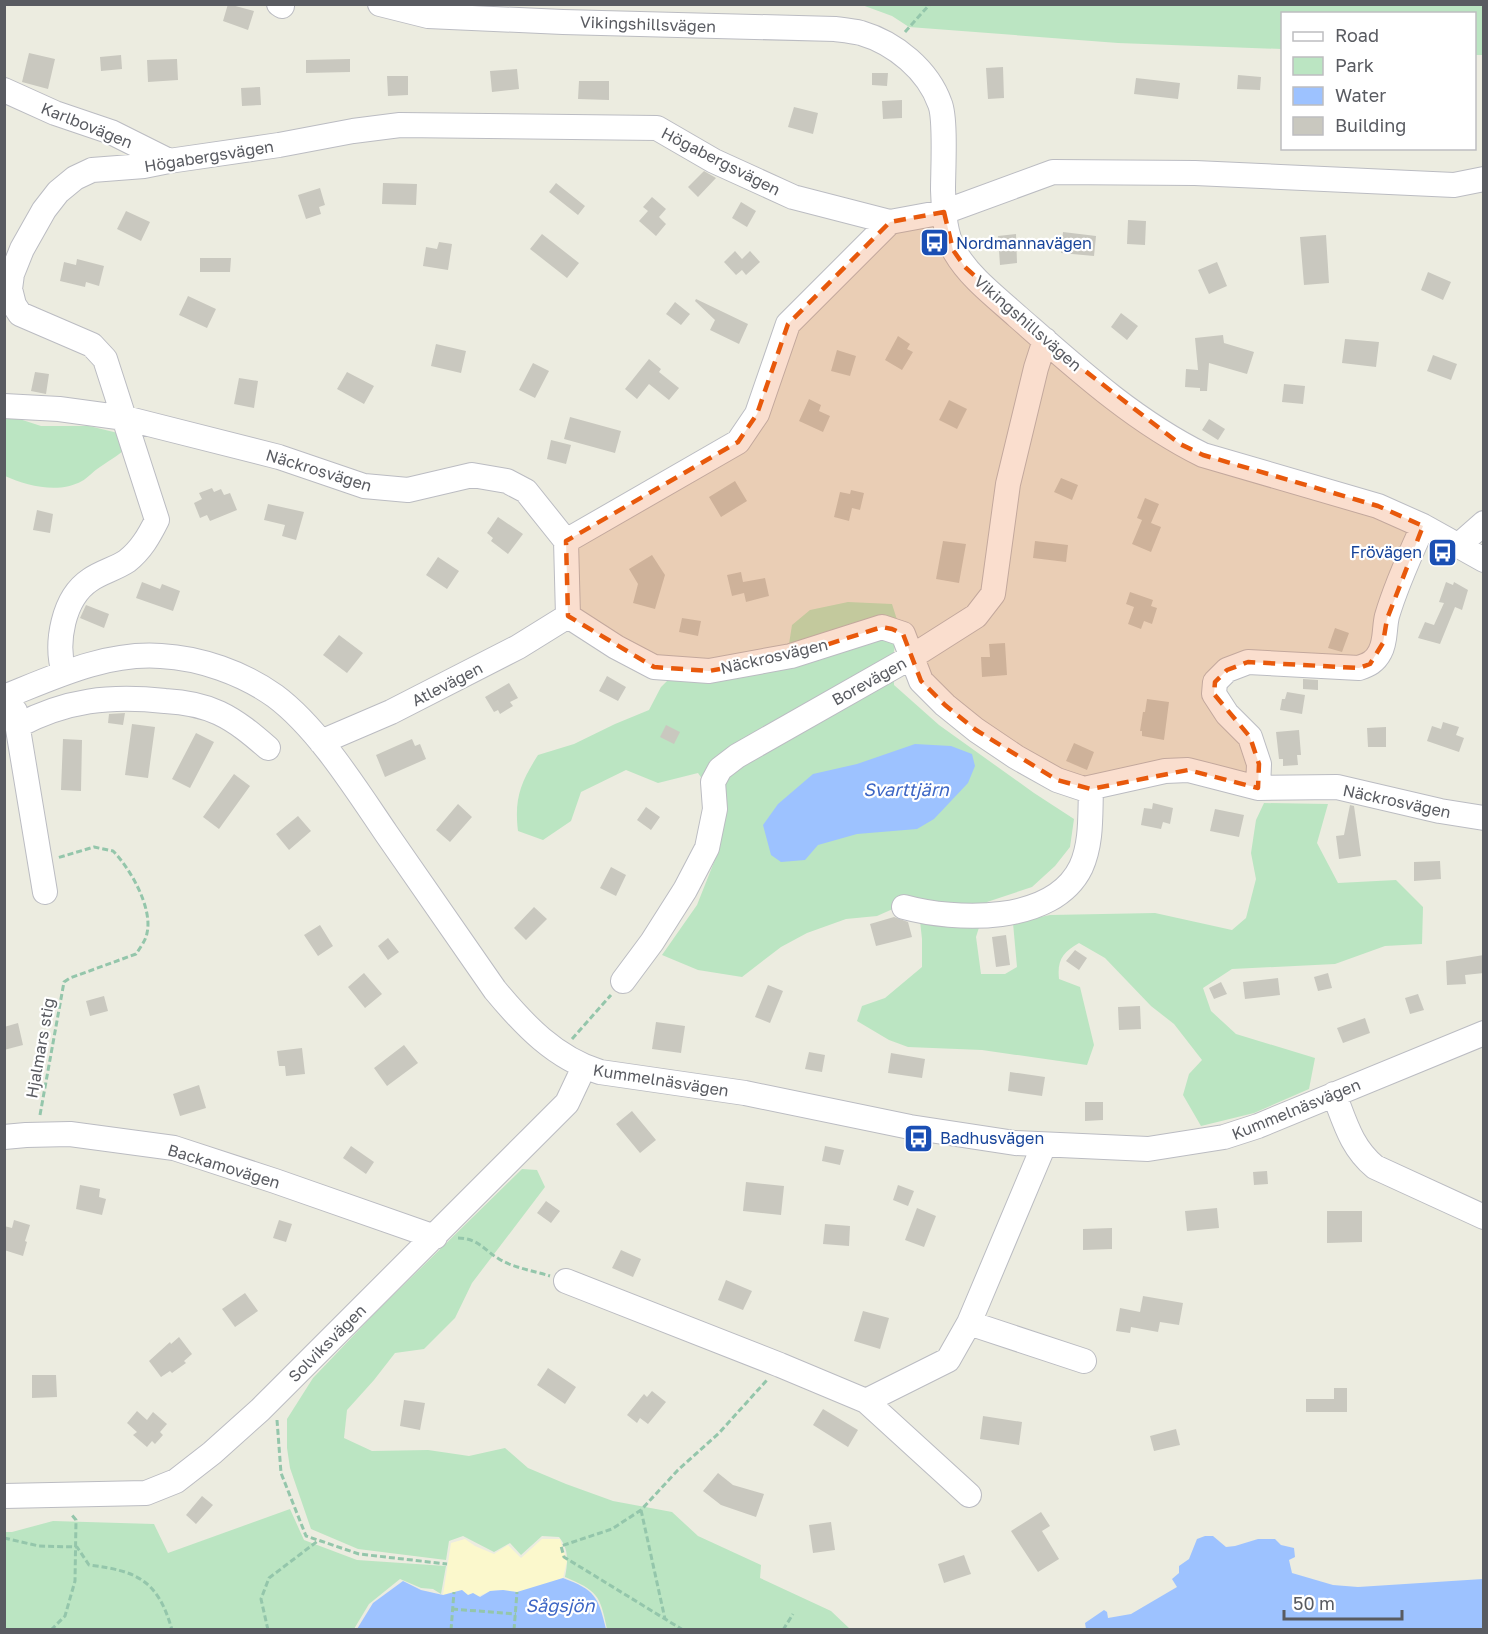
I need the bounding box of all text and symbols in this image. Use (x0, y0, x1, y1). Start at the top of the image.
street label: Vikingshillsvägen (580, 12, 716, 36)
legend (1281, 12, 1476, 150)
text: Road (1335, 24, 1379, 46)
text: Park (1335, 54, 1374, 76)
text: Water (1335, 84, 1386, 106)
street label: Karlbovägen (38, 98, 136, 152)
text: Building (1335, 114, 1406, 136)
street label: Högabergsvägen (658, 122, 784, 200)
street label: Högabergsvägen (143, 136, 275, 176)
bus stop icon: Nordmannavägen (919, 227, 951, 259)
place label: Nordmannavägen (956, 233, 1092, 253)
street label: Vikingshillsvägen (970, 271, 1086, 375)
street label: Näckrosvägen (264, 444, 374, 496)
bus stop icon: Frövägen (1427, 536, 1459, 568)
place label: Frövägen (1350, 542, 1422, 562)
street label: Näckrosvägen (718, 634, 830, 678)
street label: Borevägen (828, 652, 910, 710)
street label: Atlevägen (408, 658, 486, 710)
water label: Svarttjärn (863, 778, 950, 800)
street label: Näckrosvägen (1341, 780, 1453, 822)
street label: Hjalmars stig (21, 996, 59, 1100)
street label: Kummelnäsvägen (592, 1059, 730, 1101)
street label: Kummelnäsvägen (1229, 1074, 1363, 1144)
bus stop icon: Badhusvägen (903, 1122, 935, 1154)
place label: Badhusvägen (940, 1128, 1044, 1148)
street label: Backamovägen (165, 1139, 283, 1193)
street label: Solviksvägen (284, 1300, 370, 1386)
scale bar (1284, 1583, 1402, 1621)
text: 50 m (1293, 1592, 1335, 1614)
water label: Sågsjön (526, 1594, 595, 1616)

